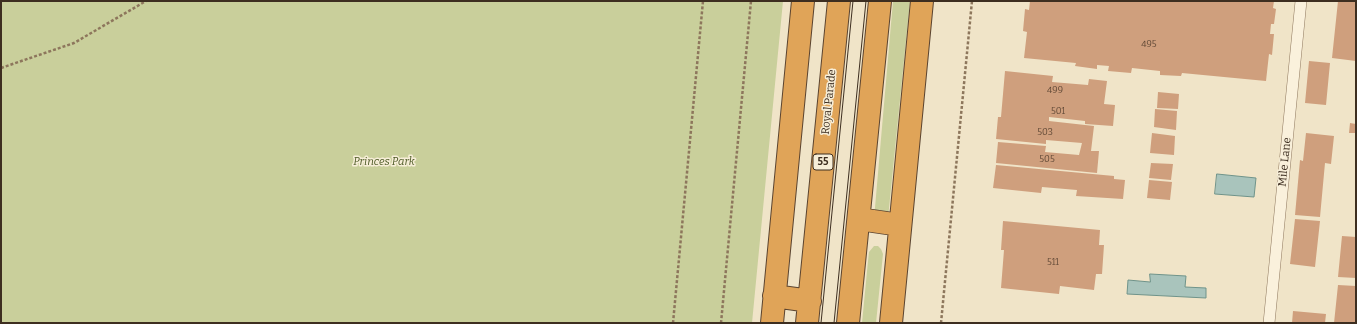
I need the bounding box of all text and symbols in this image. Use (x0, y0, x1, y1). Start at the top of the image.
house number: 495 (1141, 39, 1157, 49)
street label: Royal Parade (819, 69, 839, 135)
house number: 499 (1047, 85, 1063, 95)
house number: 501 (1051, 106, 1065, 116)
house number: 503 (1037, 127, 1053, 137)
street label: Mile Lane (1276, 137, 1294, 187)
road number: 55 (813, 154, 833, 170)
house number: 505 (1039, 154, 1055, 164)
park label: Princes Park (353, 155, 415, 169)
house number: 511 (1047, 257, 1059, 267)

